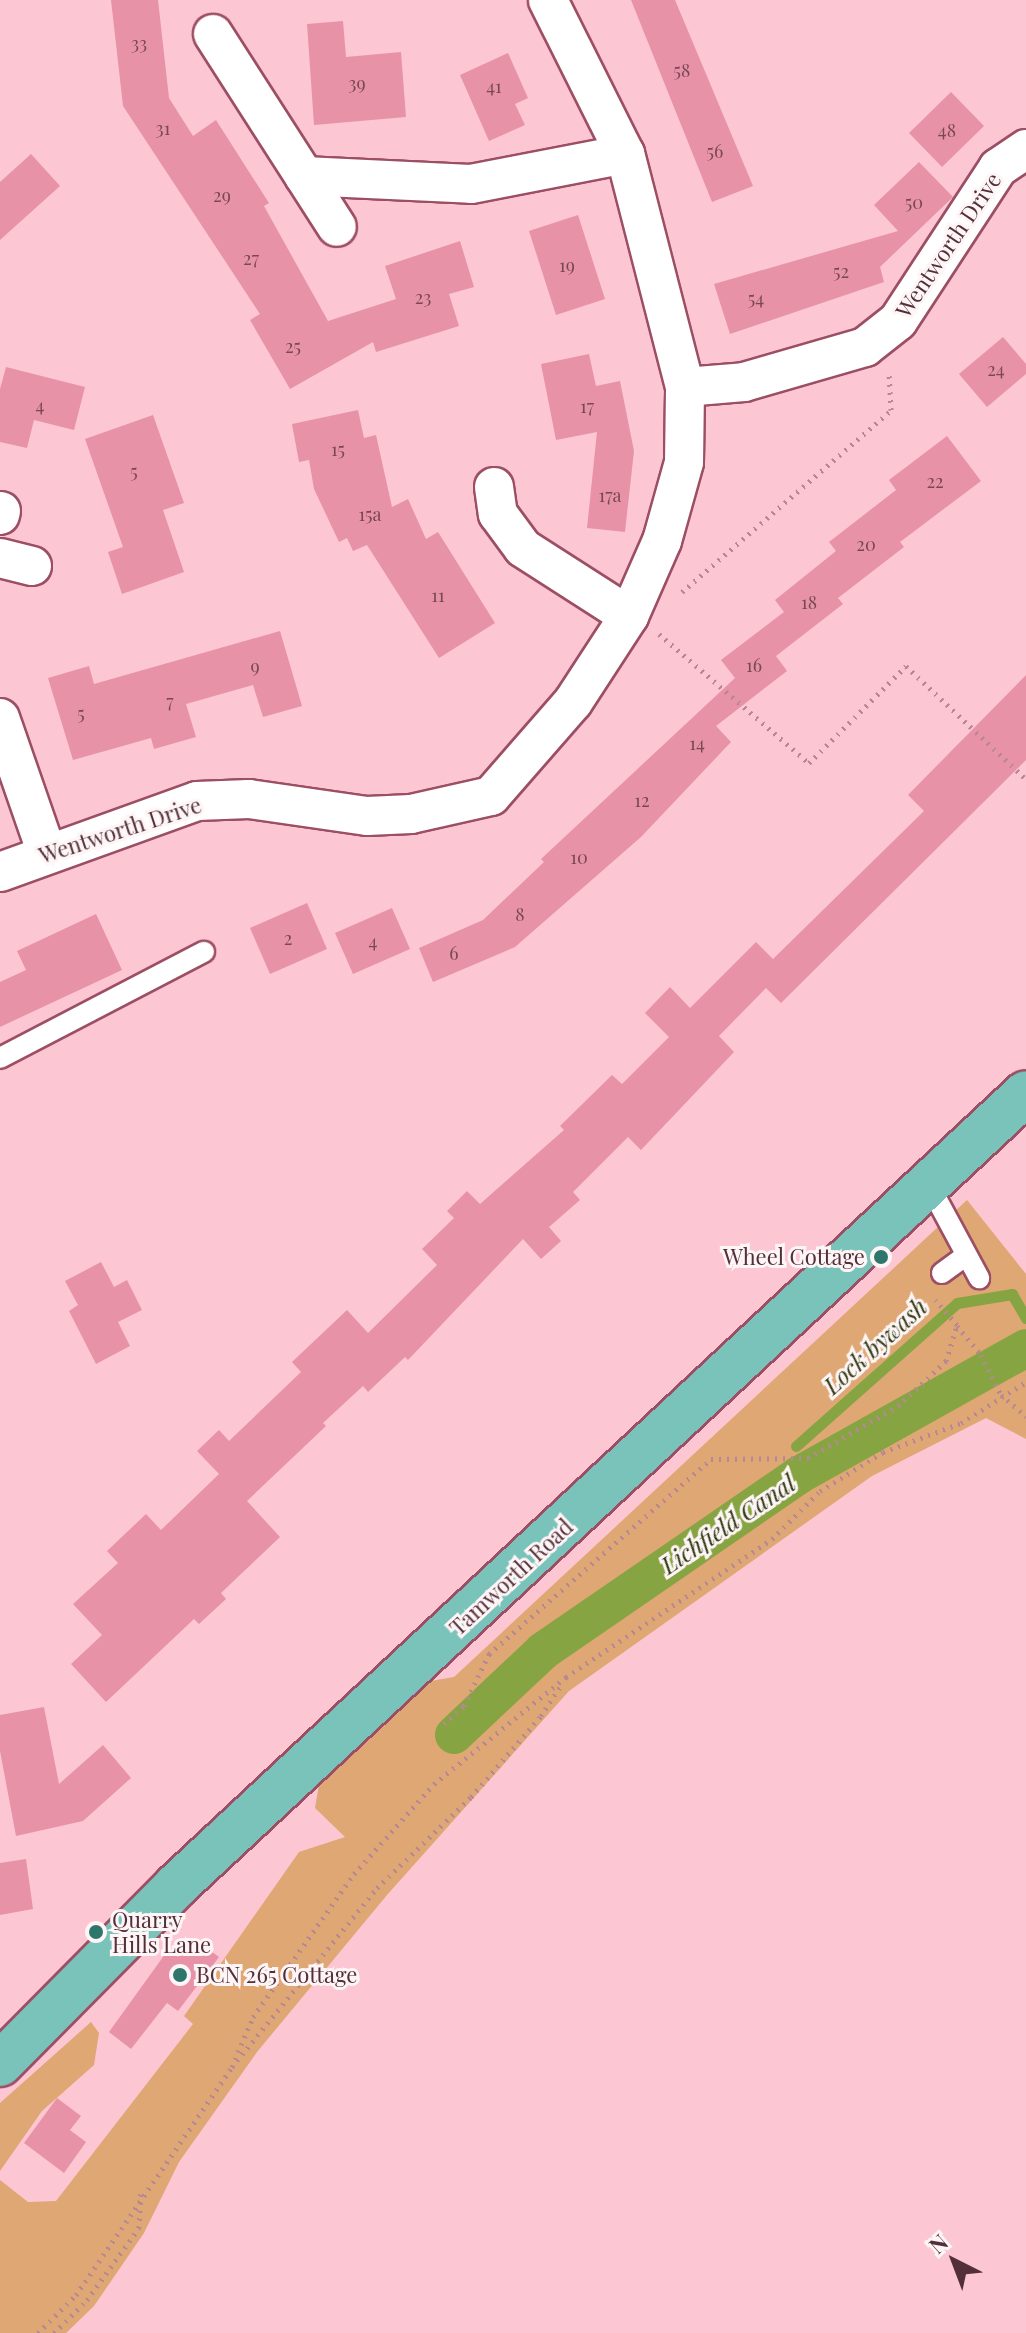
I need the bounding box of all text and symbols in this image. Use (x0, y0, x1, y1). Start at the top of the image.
house number: 33 (131, 32, 147, 54)
house number: 58 (674, 59, 690, 81)
house number: 39 (348, 72, 366, 94)
house number: 41 (486, 75, 502, 97)
house number: 31 (156, 117, 170, 139)
house number: 48 (938, 119, 956, 141)
house number: 56 (707, 140, 723, 162)
street label: Wentworth Drive (890, 168, 1006, 322)
house number: 29 (213, 184, 231, 206)
house number: 50 (905, 191, 923, 213)
house number: 27 (243, 247, 259, 269)
house number: 19 (559, 254, 575, 276)
house number: 52 (833, 260, 849, 282)
house number: 23 (415, 286, 431, 308)
house number: 54 (748, 287, 764, 309)
house number: 25 (285, 335, 301, 357)
house number: 24 (987, 358, 1005, 380)
house number: 4 (36, 394, 44, 416)
house number: 17 (580, 395, 594, 417)
house number: 15 (331, 438, 345, 460)
house number: 5 (130, 460, 138, 482)
house number: 22 (926, 470, 944, 492)
house number: 17a (599, 484, 621, 506)
house number: 15a (359, 503, 381, 525)
house number: 20 (856, 533, 876, 555)
house number: 11 (431, 584, 445, 606)
house number: 18 (801, 591, 817, 613)
house number: 16 (746, 654, 762, 676)
house number: 9 (250, 655, 260, 677)
house number: 7 (166, 690, 174, 712)
house number: 5 (77, 702, 85, 724)
house number: 14 (689, 732, 705, 754)
house number: 12 (634, 789, 650, 811)
street label: Wentworth Drive (36, 791, 204, 869)
house number: 10 (570, 846, 588, 868)
house number: 8 (515, 903, 525, 925)
house number: 2 (284, 927, 292, 949)
house number: 4 (369, 930, 377, 952)
house number: 6 (449, 942, 459, 964)
place label: Wheel Cottage (723, 1244, 865, 1270)
marker: Wheel Cottage (872, 1248, 890, 1266)
water label: Lock bywash (817, 1292, 933, 1400)
water label: Lichfield Canal (655, 1468, 801, 1580)
street label: Tamworth Road (444, 1513, 578, 1641)
place label: Quarry Hills Lane (112, 1906, 211, 1958)
marker: Quarry Hills Lane (87, 1923, 105, 1941)
place label: BCN 265 Cottage (196, 1962, 358, 1988)
marker: BCN 265 Cottage (171, 1966, 189, 1984)
north arrow (914, 2221, 994, 2301)
text: N (922, 2227, 954, 2260)

